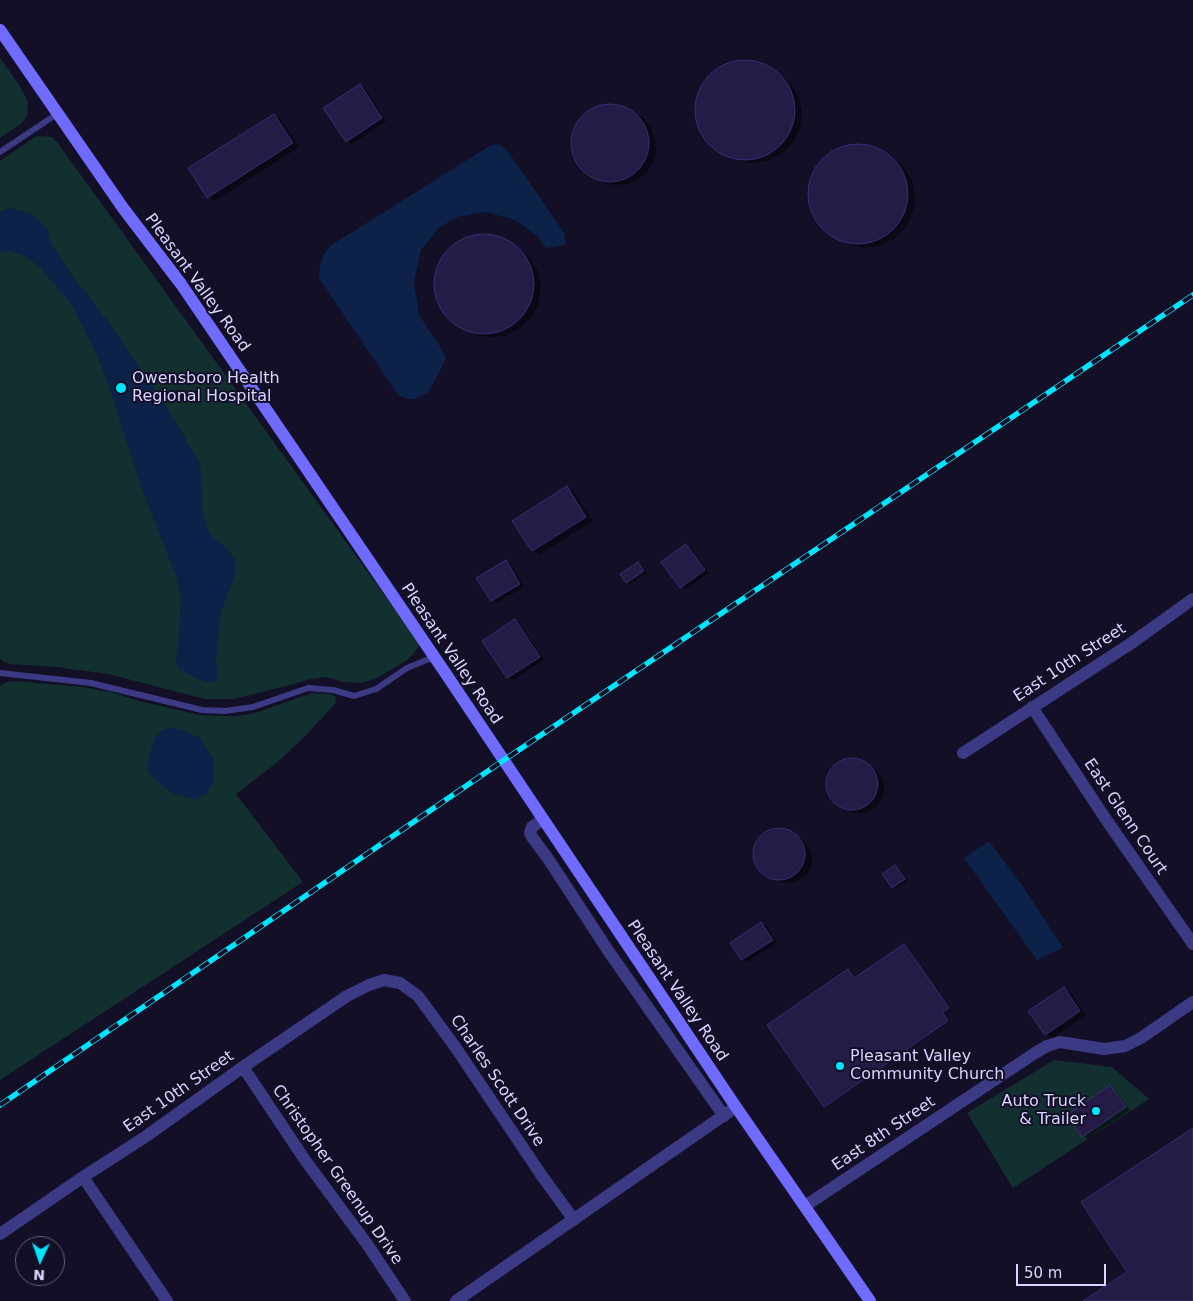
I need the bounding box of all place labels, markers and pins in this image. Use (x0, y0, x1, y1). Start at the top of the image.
place label: Owensboro Health Regional Hospital (132, 369, 280, 407)
marker: Owensboro Health Regional Hospital (114, 381, 128, 395)
place label: Pleasant Valley Community Church (850, 1047, 1004, 1085)
marker: Pleasant Valley Community Church (834, 1060, 846, 1072)
place label: Auto Truck & Trailer (1002, 1092, 1086, 1130)
marker: Auto Truck & Trailer (1090, 1105, 1102, 1117)

